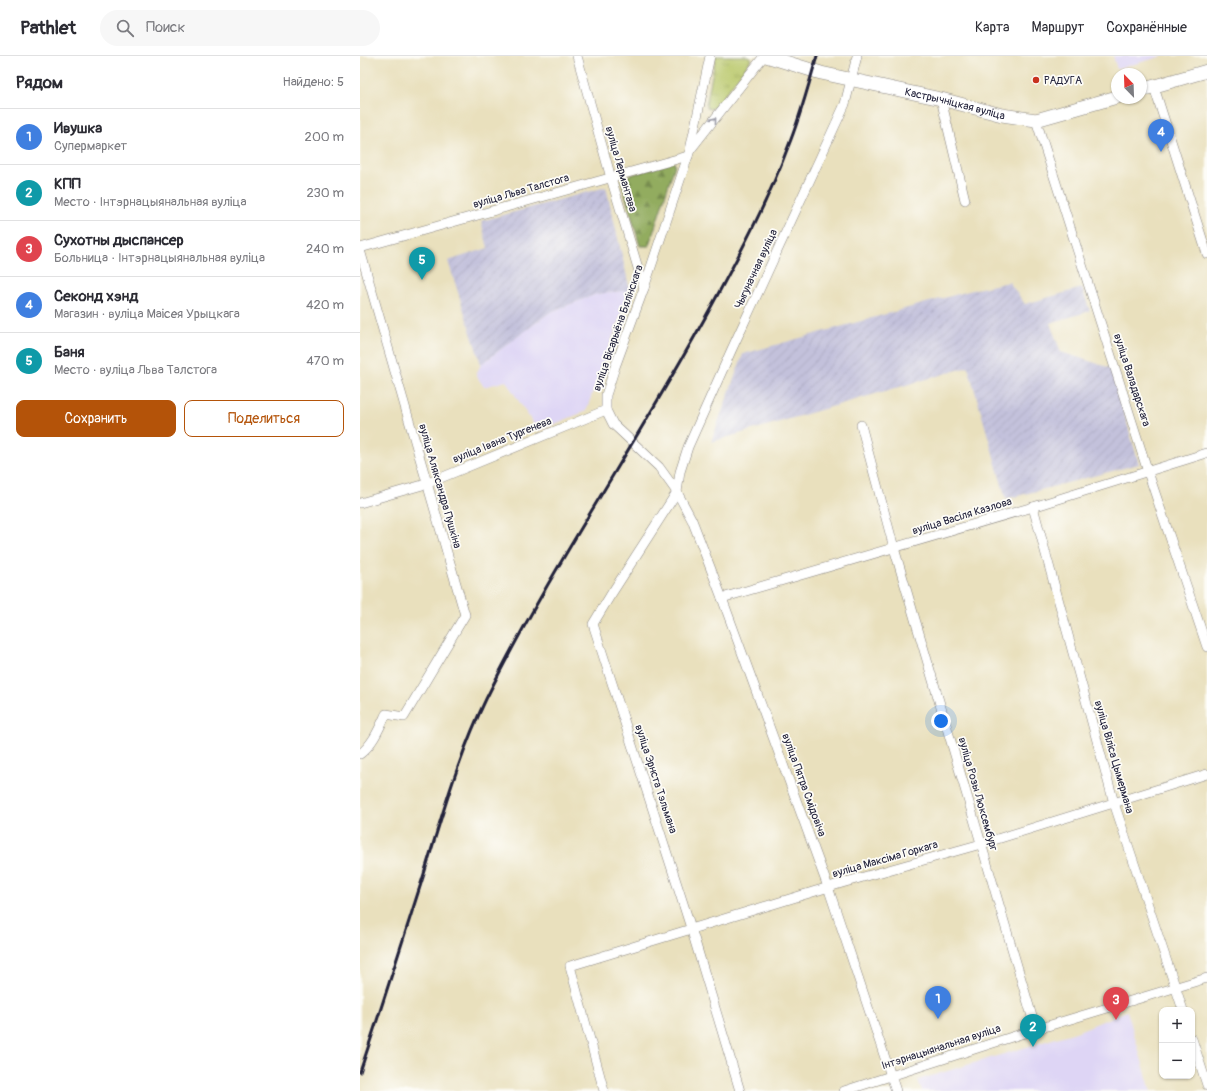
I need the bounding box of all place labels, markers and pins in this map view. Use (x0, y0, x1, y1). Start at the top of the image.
place label: РАДУГА (1044, 74, 1082, 87)
marker: РАДУГА (1031, 75, 1041, 85)
pin: 4 (1148, 119, 1174, 152)
pin: 5 (409, 247, 435, 280)
pin: 1 (925, 986, 951, 1019)
pin: 3 (1103, 987, 1129, 1020)
pin: 2 (1020, 1014, 1046, 1047)

